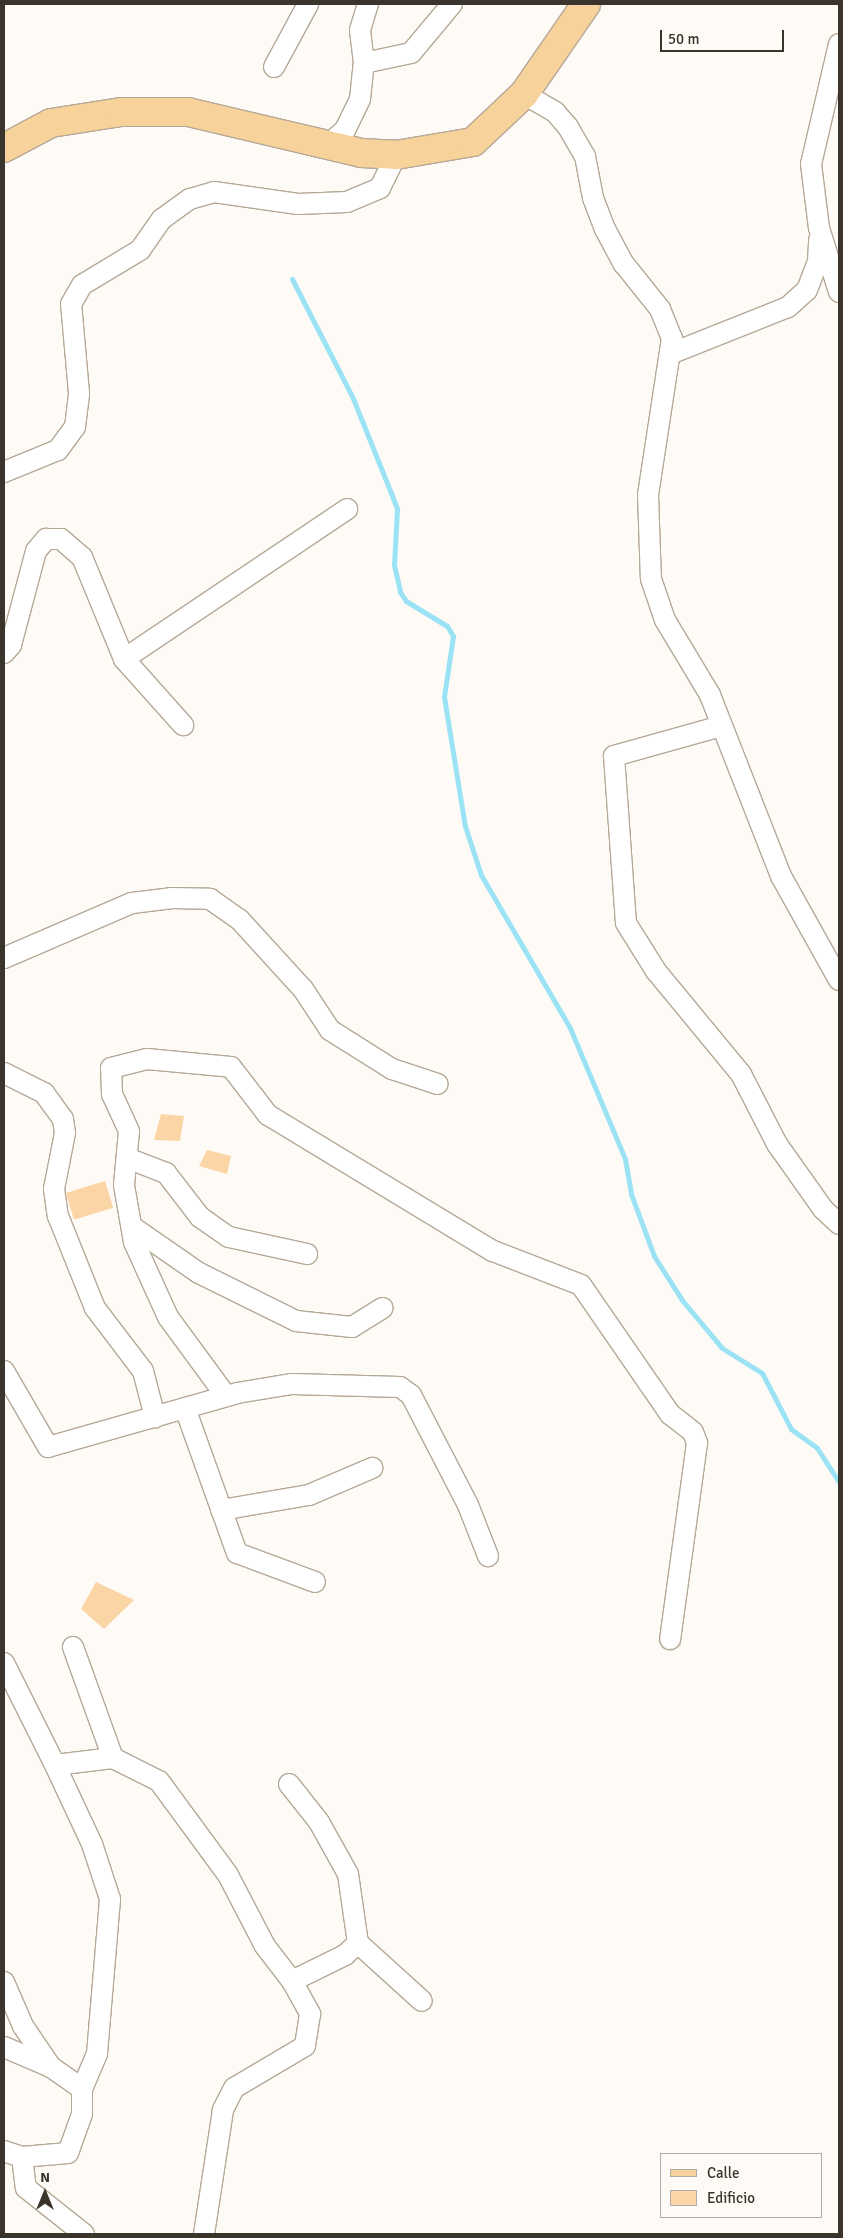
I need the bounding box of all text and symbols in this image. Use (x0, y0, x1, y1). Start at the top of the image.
scale bar (663, 20, 787, 52)
text: 50 m (668, 30, 699, 48)
legend (660, 2153, 823, 2218)
text: Calle (707, 2164, 740, 2182)
north arrow (20, 2168, 70, 2218)
text: N (40, 2169, 50, 2186)
text: Edificio (707, 2189, 755, 2207)

